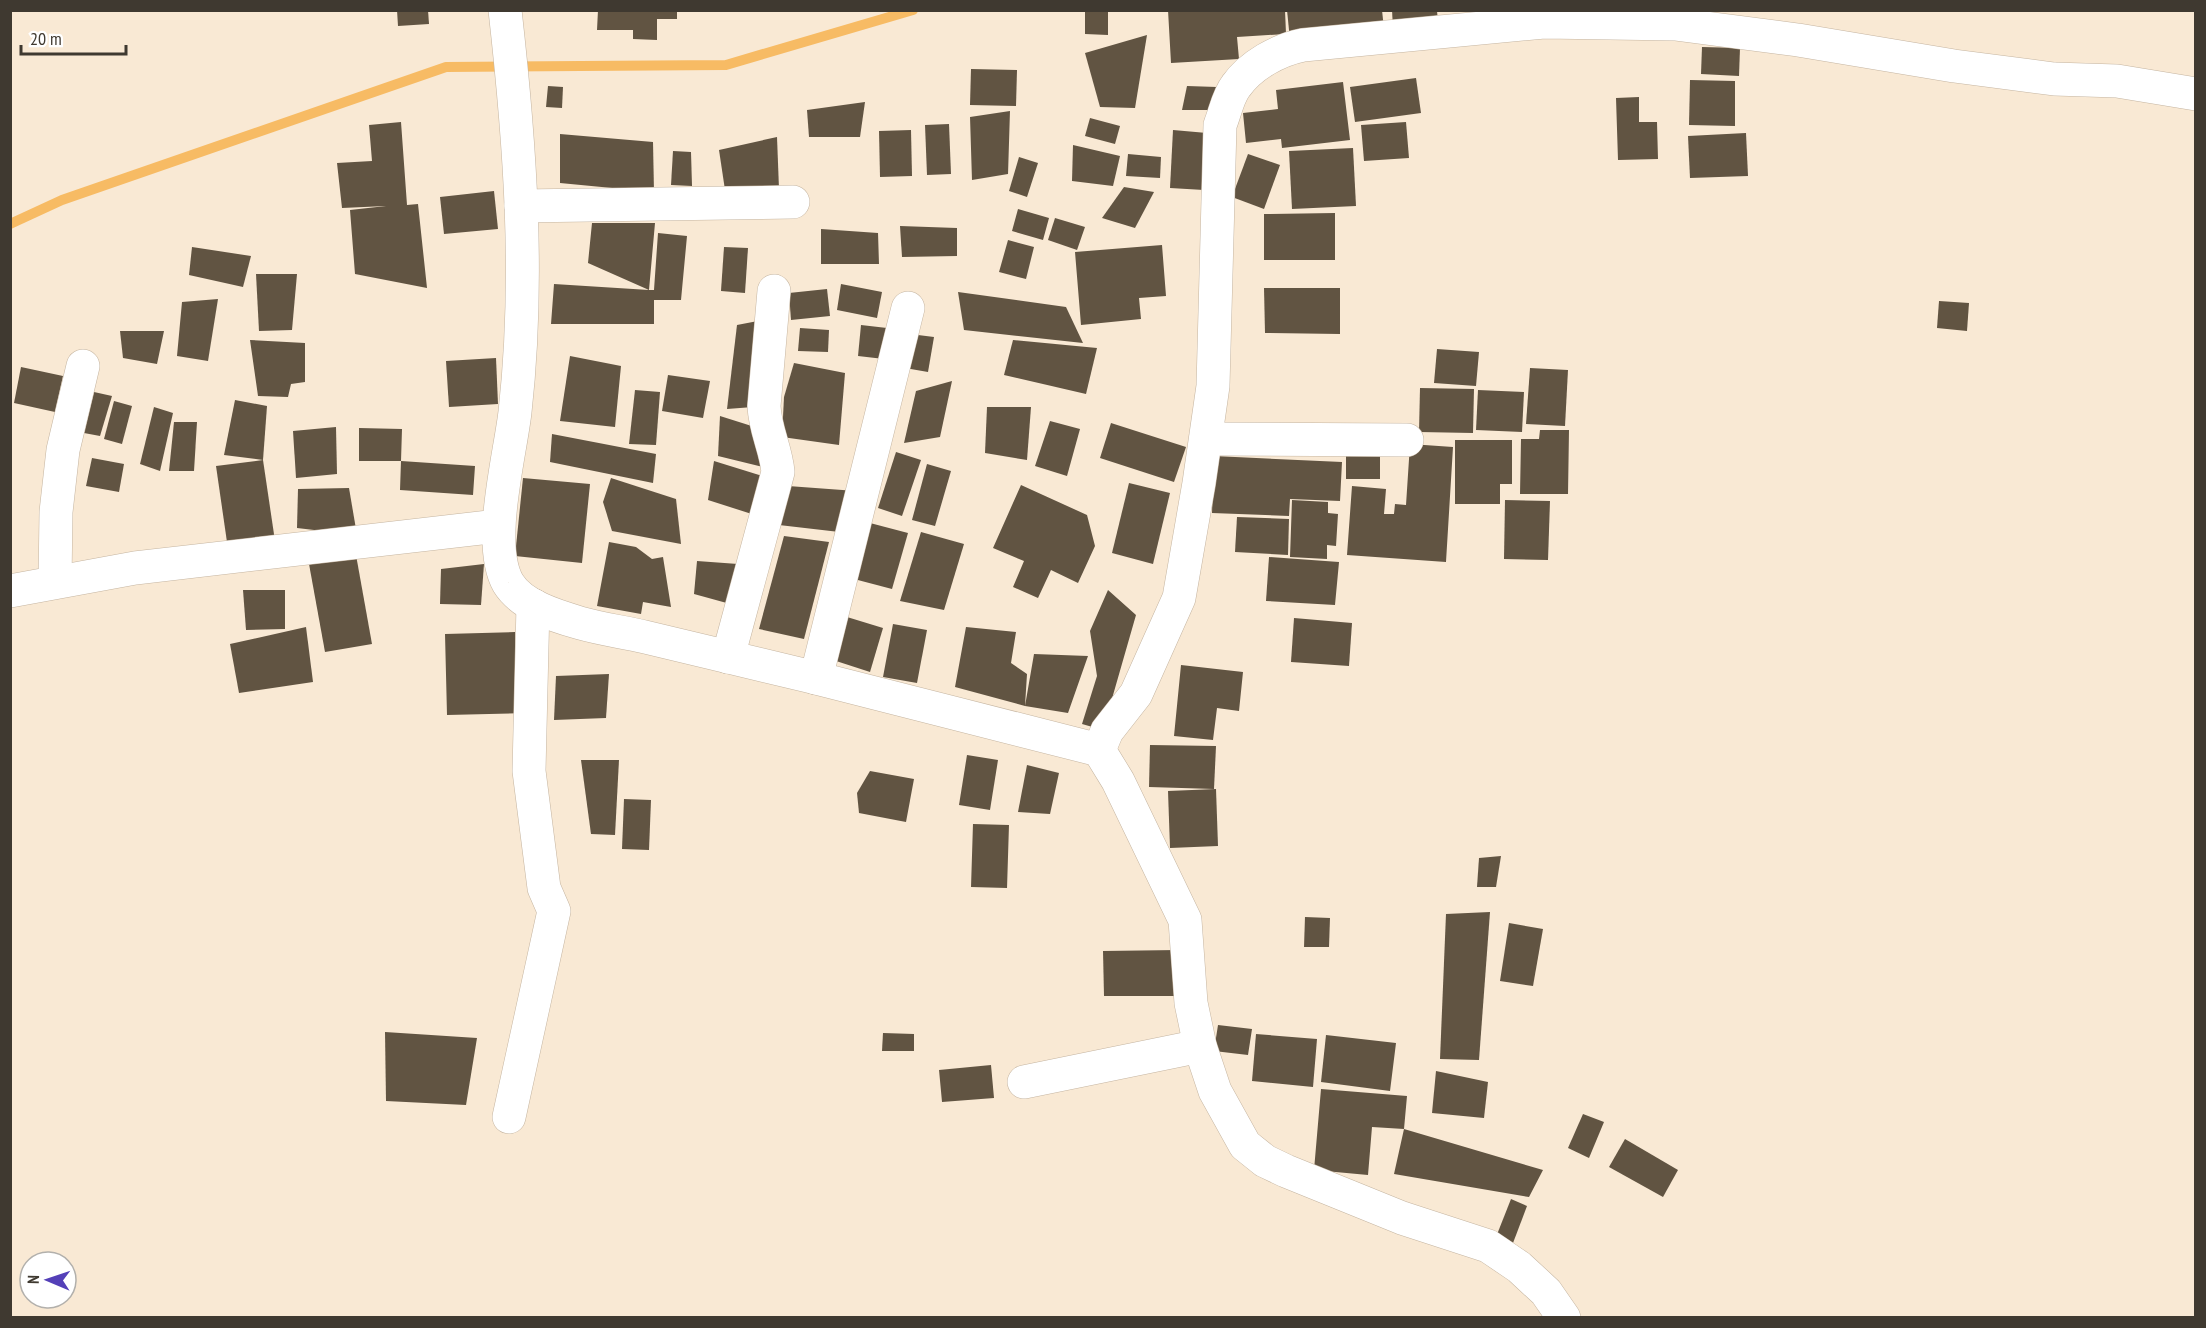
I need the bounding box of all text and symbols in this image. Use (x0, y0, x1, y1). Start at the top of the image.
scale bar (21, 18, 126, 56)
text: 20 m (30, 27, 62, 50)
north arrow (18, 1250, 78, 1310)
text: N (23, 1275, 43, 1284)

